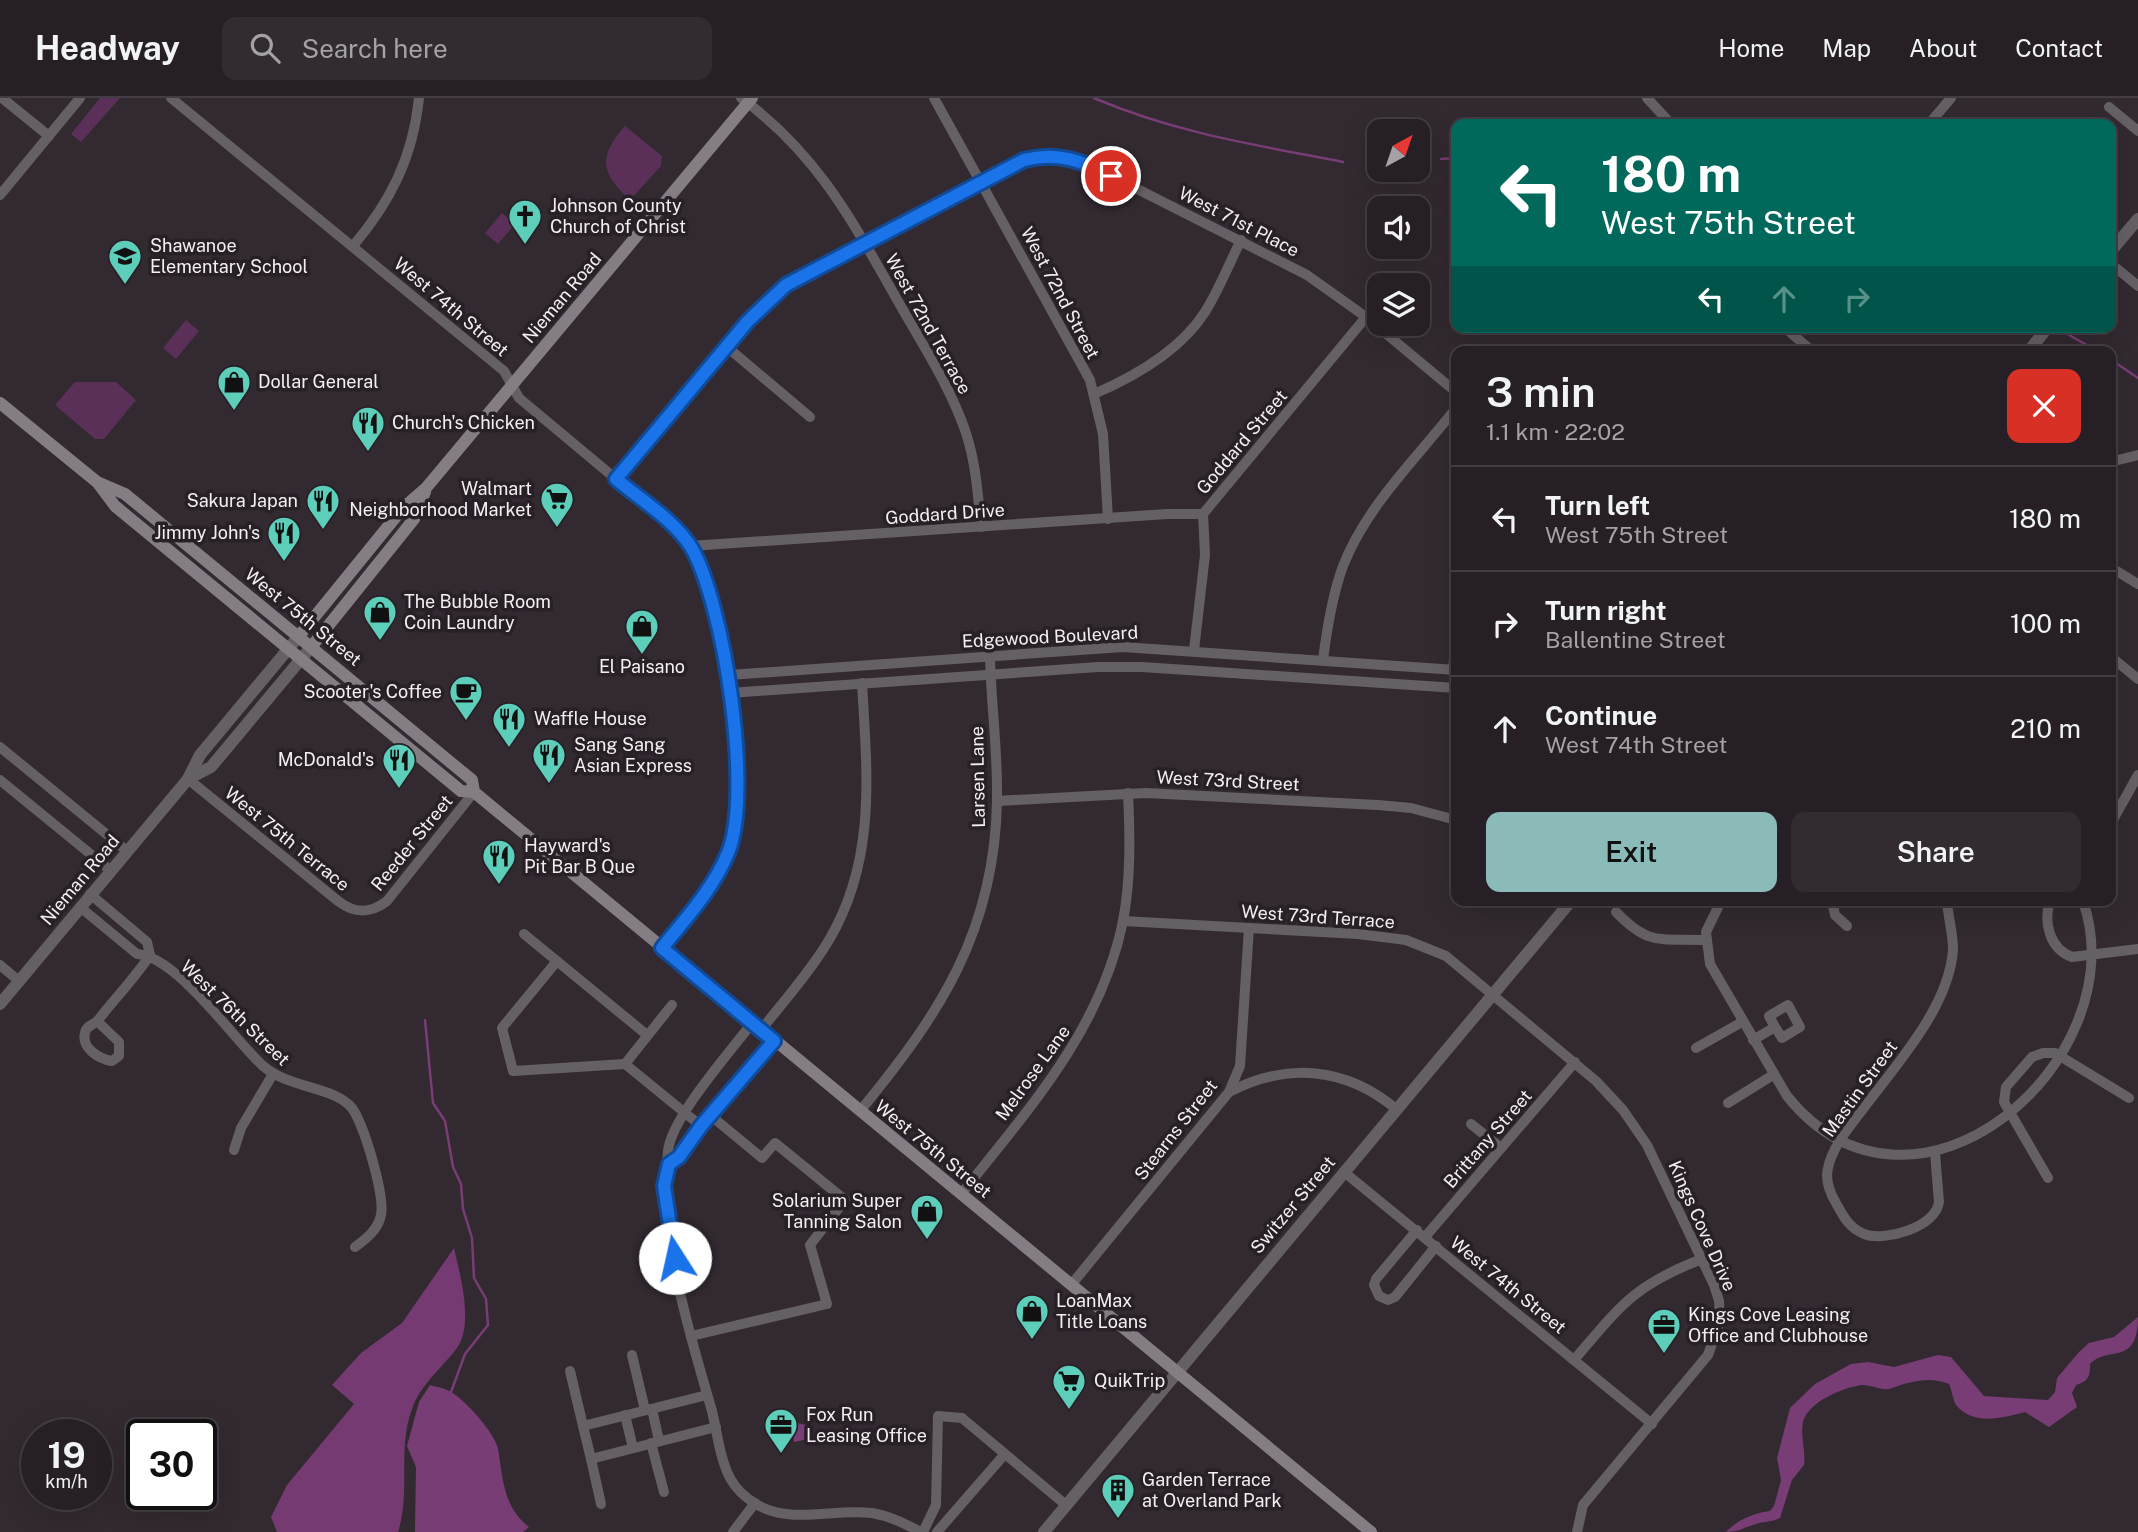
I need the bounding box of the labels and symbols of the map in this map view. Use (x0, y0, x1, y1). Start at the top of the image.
north arrow (1367, 119, 1430, 182)
pin (1081, 146, 1141, 206)
street label: West 71st Place (1176, 182, 1303, 261)
place label: Johnson County Church of Christ (550, 195, 686, 237)
church icon: Johnson County Church of Christ (506, 197, 544, 246)
street label: West 72nd Street (1017, 223, 1104, 362)
place label: Shawanoe Elementary School (150, 235, 308, 277)
school or university icon: Shawanoe Elementary School (106, 237, 144, 286)
street label: Nieman Road (518, 248, 605, 347)
street label: West 72nd Terrace (881, 250, 976, 398)
street label: West 74th Street (390, 253, 513, 361)
shop icon: Dollar General (215, 363, 253, 412)
place label: Dollar General (258, 371, 379, 392)
street label: Goddard Street (1192, 385, 1291, 498)
restaurant icon: Church's Chicken (349, 404, 387, 453)
place label: Church's Chicken (392, 412, 535, 433)
place label: Walmart Neighborhood Market (349, 478, 532, 520)
supermarket icon: Walmart Neighborhood Market (538, 480, 576, 529)
restaurant icon: Sakura Japan (304, 482, 342, 531)
place label: Sakura Japan (187, 490, 298, 511)
street label: Goddard Drive (884, 499, 1005, 528)
restaurant icon: Jimmy John's (265, 514, 303, 563)
place label: Jimmy John's (154, 522, 260, 543)
street label: West 75th Street (241, 563, 366, 670)
place label: The Bubble Room Coin Laundry (404, 591, 551, 633)
shop icon: The Bubble Room Coin Laundry (361, 593, 399, 642)
shop icon: El Paisano (623, 607, 661, 656)
street label: Edgewood Boulevard (961, 621, 1139, 652)
place label: El Paisano (599, 656, 685, 677)
cafe icon: Scooter's Coffee (447, 673, 485, 722)
place label: Scooter's Coffee (303, 681, 442, 702)
restaurant icon: Waffle House (490, 700, 528, 749)
place label: Waffle House (534, 708, 647, 729)
street label: Larsen Lane (966, 726, 989, 828)
place label: Sang Sang Asian Express (574, 734, 692, 776)
restaurant icon: Sang Sang Asian Express (530, 736, 568, 785)
restaurant icon: McDonald's (380, 741, 418, 790)
place label: McDonald's (278, 749, 374, 770)
street label: West 73rd Street (1156, 766, 1300, 795)
street label: West 75th Terrace (221, 782, 354, 895)
street label: Reeder Street (367, 791, 457, 895)
street label: Nieman Road (36, 830, 123, 929)
place label: Hayward's Pit Bar B Que (524, 835, 635, 877)
restaurant icon: Hayward's Pit Bar B Que (480, 837, 518, 886)
street label: West 73rd Terrace (1241, 901, 1395, 932)
street label: West 76th Street (177, 956, 294, 1070)
street label: Melrose Lane (991, 1021, 1074, 1124)
street label: Mastin Street (1818, 1037, 1901, 1141)
street label: Stearns Street (1130, 1075, 1221, 1184)
street label: Brittany Street (1439, 1085, 1536, 1192)
street label: West 75th Street (871, 1095, 996, 1202)
street label: Switzer Street (1246, 1152, 1339, 1258)
street label: Kings Cove Drive (1664, 1157, 1741, 1294)
place label: Solarium Super Tanning Salon (772, 1190, 902, 1232)
shop icon: Solarium Super Tanning Salon (908, 1192, 946, 1241)
position arrow (638, 1221, 712, 1295)
street label: West 74th Street (1446, 1232, 1570, 1338)
place label: LoanMax Title Loans (1056, 1290, 1147, 1332)
shop icon: LoanMax Title Loans (1013, 1292, 1051, 1341)
place label: Kings Cove Leasing Office and Clubhouse (1688, 1304, 1868, 1346)
office icon: Kings Cove Leasing Office and Clubhouse (1645, 1306, 1683, 1355)
supermarket icon: QuikTrip (1050, 1362, 1088, 1411)
place label: QuikTrip (1094, 1370, 1165, 1391)
place label: Fox Run Leasing Office (806, 1404, 927, 1446)
office icon: Fox Run Leasing Office (762, 1406, 800, 1455)
speed limit sign: 30 (126, 1419, 217, 1510)
place label: Garden Terrace at Overland Park (1142, 1469, 1282, 1511)
building icon: Garden Terrace at Overland Park (1099, 1471, 1137, 1520)

